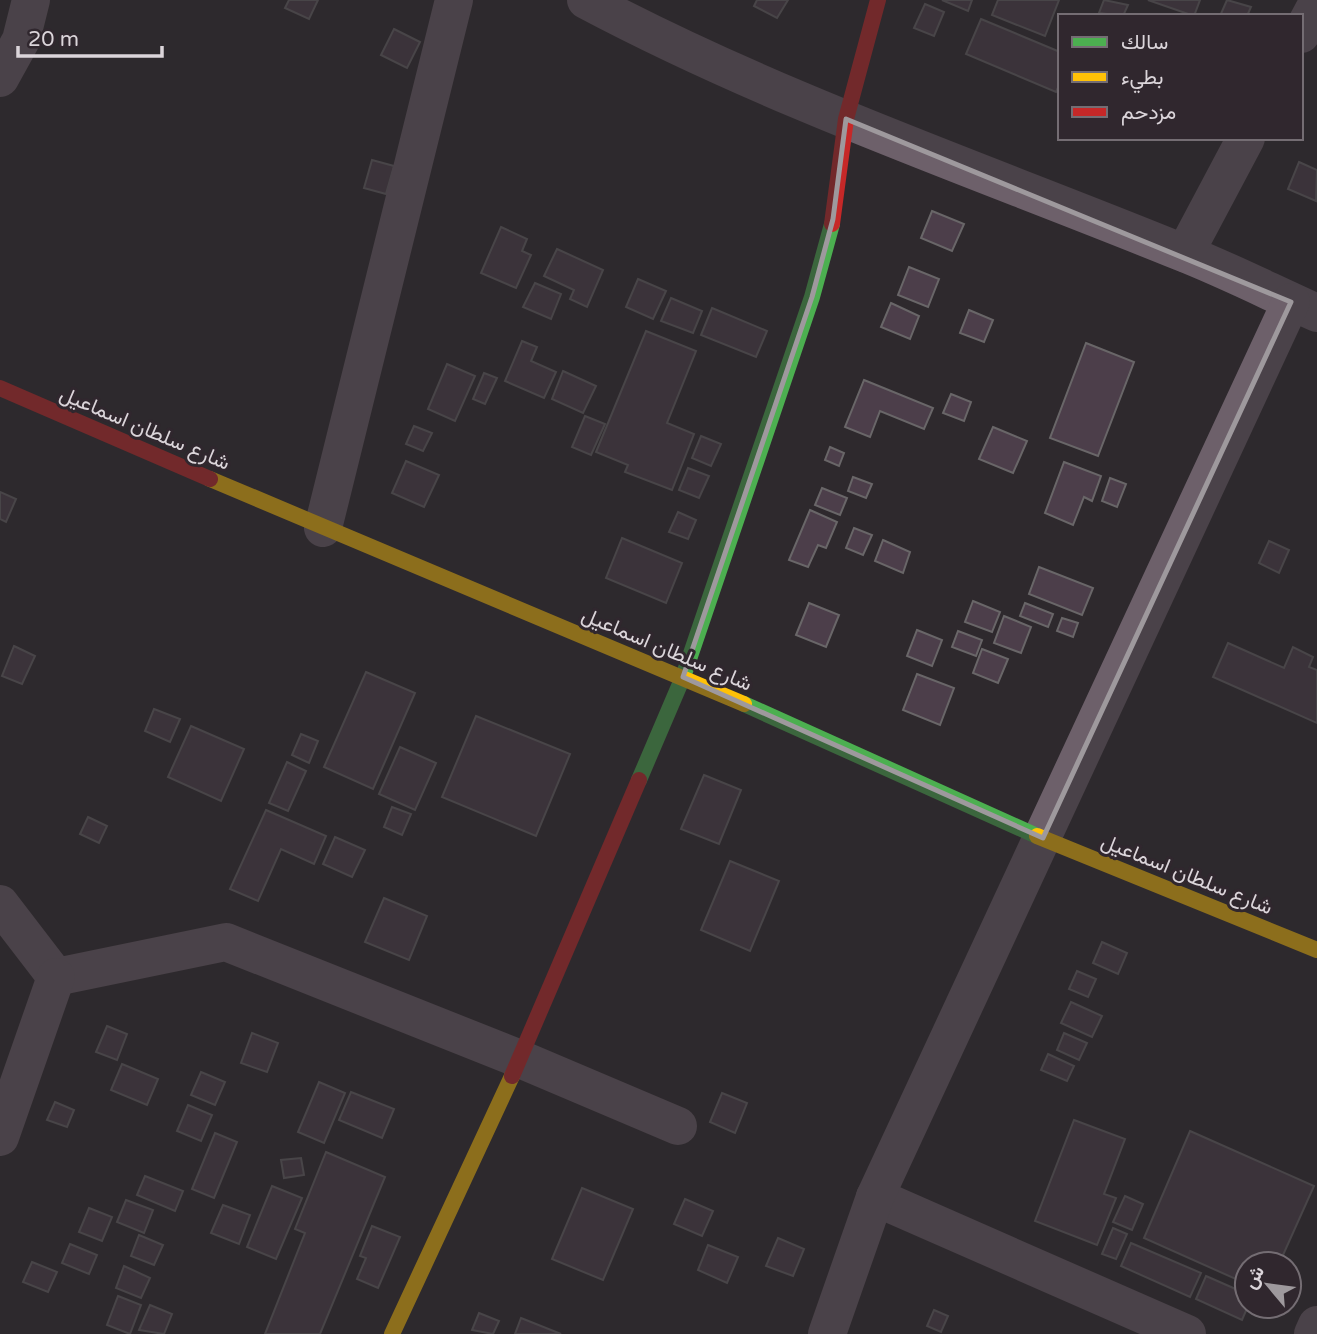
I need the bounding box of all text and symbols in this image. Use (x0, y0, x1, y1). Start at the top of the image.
scale bar (18, 14, 161, 58)
legend (1058, 14, 1303, 140)
text: 20 m (28, 27, 79, 52)
text: سالك (1121, 30, 1168, 55)
text: بطيء (1121, 65, 1164, 94)
text: مزدحم (1121, 100, 1176, 126)
street label: شارع سلطان اسماعيل (55, 381, 234, 477)
street label: شارع سلطان اسماعيل (577, 602, 756, 698)
street label: شارع سلطان اسماعيل (1097, 829, 1276, 921)
north arrow (1233, 1250, 1303, 1320)
text: ش (1239, 1262, 1269, 1293)

